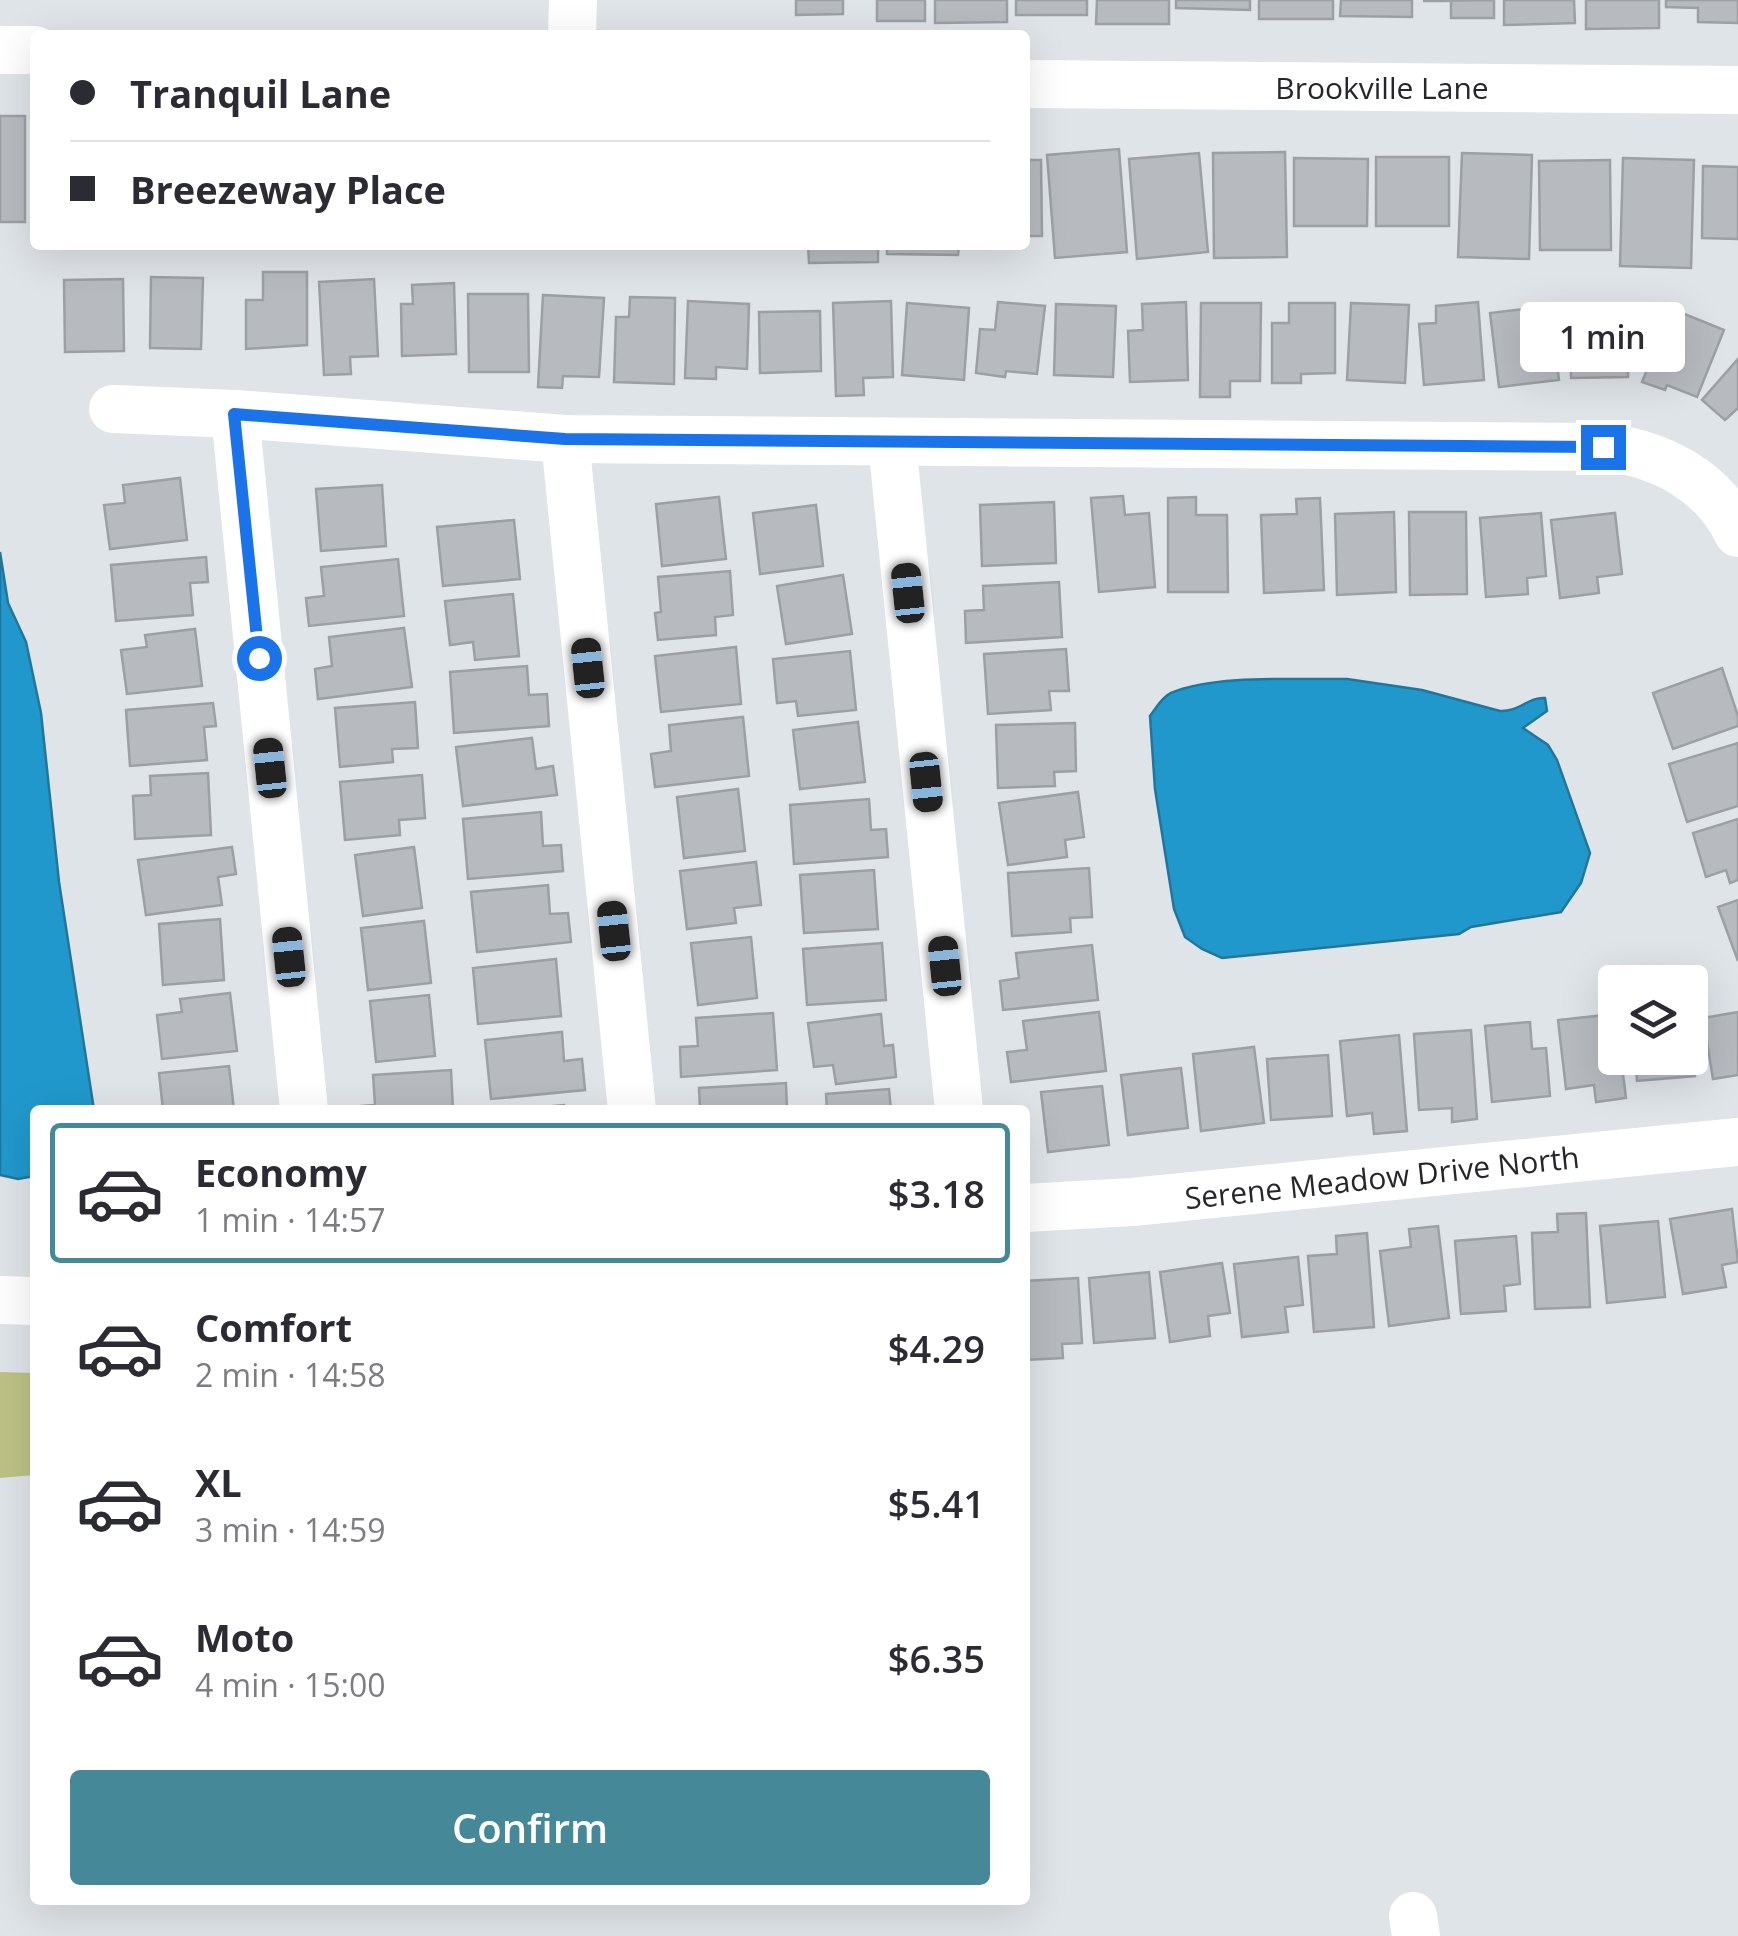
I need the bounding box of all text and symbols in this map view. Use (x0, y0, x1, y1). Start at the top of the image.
text: Tranquil Lane (130, 67, 391, 119)
street label: Brookville Lane (1275, 67, 1489, 108)
text: Breezeway Place (130, 163, 446, 215)
callout: 1 min (1520, 302, 1686, 372)
text: 1 min (1559, 315, 1646, 358)
route end (1581, 425, 1626, 470)
car (890, 562, 926, 624)
route start (237, 636, 282, 681)
car (570, 637, 606, 699)
car (252, 737, 288, 799)
car (908, 751, 944, 813)
car (596, 900, 632, 962)
car (271, 926, 307, 988)
car (927, 935, 963, 997)
map controls (1598, 965, 1708, 1075)
button: layers (1598, 965, 1708, 1075)
street label: Serene Meadow Drive North (1183, 1136, 1581, 1218)
text: Economy (195, 1146, 367, 1198)
icon: car (75, 1148, 165, 1238)
text: $3.18 (888, 1167, 985, 1219)
text: 1 min · 14:57 (195, 1198, 386, 1241)
text: Comfort (195, 1301, 352, 1353)
icon: car (75, 1303, 165, 1393)
text: $4.29 (888, 1322, 985, 1374)
text: 2 min · 14:58 (195, 1353, 386, 1396)
text: XL (195, 1456, 242, 1508)
icon: car (75, 1458, 165, 1548)
text: $5.41 (888, 1477, 985, 1529)
text: 3 min · 14:59 (195, 1508, 386, 1551)
text: Moto (195, 1611, 294, 1663)
icon: car (75, 1613, 165, 1703)
text: $6.35 (888, 1632, 985, 1684)
text: 4 min · 15:00 (195, 1663, 386, 1706)
button: Confirm (70, 1770, 990, 1885)

